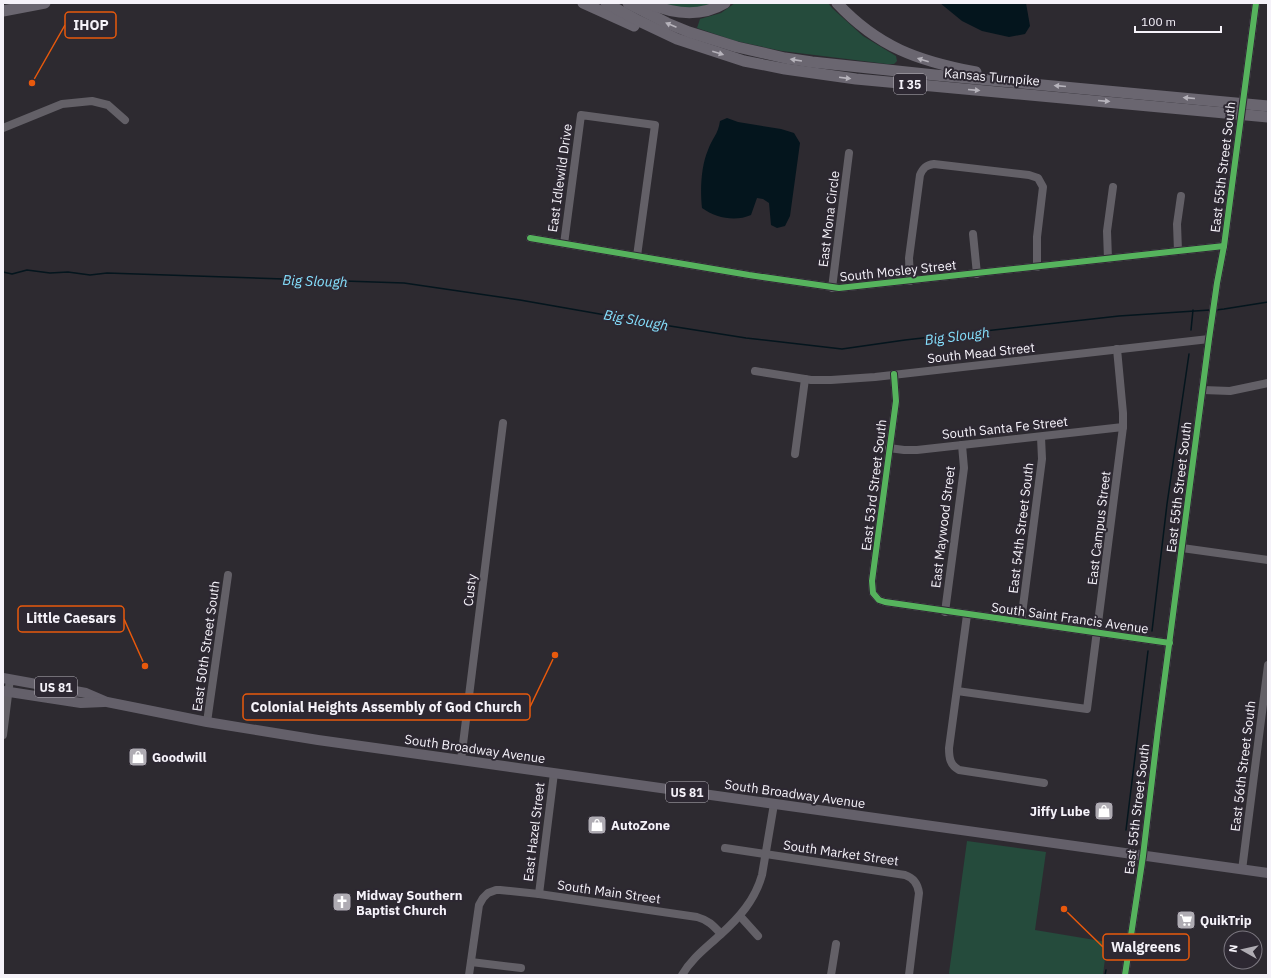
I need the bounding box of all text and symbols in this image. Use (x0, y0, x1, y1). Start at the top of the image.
scale bar (1135, 8, 1221, 34)
callout: IHOP (65, 12, 116, 38)
text: 100 m (1141, 14, 1176, 29)
text: IHOP (73, 16, 109, 34)
one-way arrow (665, 21, 677, 27)
one-way arrow (712, 50, 724, 56)
one-way arrow (917, 56, 929, 62)
one-way arrow (790, 57, 802, 63)
street label: Kansas Turnpike (943, 64, 1041, 90)
one-way arrow (839, 74, 851, 81)
road number: I 35 (894, 74, 926, 94)
one-way arrow (1054, 82, 1066, 89)
one-way arrow (968, 86, 981, 93)
one-way arrow (1183, 95, 1195, 101)
one-way arrow (1098, 98, 1110, 105)
street label: East 55th Street South (1207, 101, 1239, 233)
street label: East Idlewild Drive (544, 123, 576, 233)
street label: East Mona Circle (815, 170, 843, 268)
street label: South Mosley Street (839, 256, 957, 286)
water label: Big Slough (282, 271, 348, 291)
water label: Big Slough (602, 305, 670, 335)
water label: Big Slough (924, 323, 991, 349)
street label: South Mead Street (926, 339, 1036, 367)
street label: South Santa Fe Street (941, 413, 1069, 443)
street label: East 53rd Street South (858, 418, 890, 552)
street label: East 55th Street South (1163, 421, 1195, 553)
street label: East 54th Street South (1005, 462, 1037, 594)
street label: East Maywood Street (927, 465, 959, 589)
street label: East Campus Street (1084, 470, 1114, 586)
street label: Custy (460, 572, 480, 607)
street label: East 50th Street South (188, 580, 224, 712)
street label: South Saint Francis Avenue (990, 599, 1150, 637)
callout: Little Caesars (18, 606, 124, 632)
text: Little Caesars (26, 609, 116, 627)
road number: US 81 (35, 677, 77, 697)
callout: Colonial Heights Assembly of God Church (243, 694, 530, 720)
text: Colonial Heights Assembly of God Church (250, 698, 522, 716)
street label: East 56th Street South (1227, 700, 1259, 832)
street label: South Broadway Avenue (404, 731, 546, 767)
street label: East 55th Street South (1121, 743, 1153, 875)
shop icon: Goodwill (127, 746, 149, 768)
place label: Goodwill (152, 749, 206, 766)
street label: South Broadway Avenue (724, 776, 866, 812)
street label: East Hazel Street (519, 781, 549, 883)
road number: US 81 (666, 782, 708, 802)
shop icon: Jiffy Lube (1093, 800, 1115, 822)
place label: Jiffy Lube (1030, 803, 1090, 820)
shop icon: AutoZone (586, 814, 608, 836)
place label: AutoZone (611, 817, 670, 834)
street label: South Market Street (782, 836, 900, 870)
street label: South Main Street (556, 876, 662, 908)
place label: Midway Southern Baptist Church (356, 887, 463, 919)
church icon: Midway Southern Baptist Church (331, 891, 353, 913)
supermarket icon: QuikTrip (1175, 909, 1197, 931)
place label: QuikTrip (1200, 912, 1252, 929)
north arrow (1223, 930, 1263, 970)
callout: Walgreens (1103, 934, 1189, 960)
text: Walgreens (1111, 938, 1181, 956)
text: N (1226, 944, 1241, 954)

